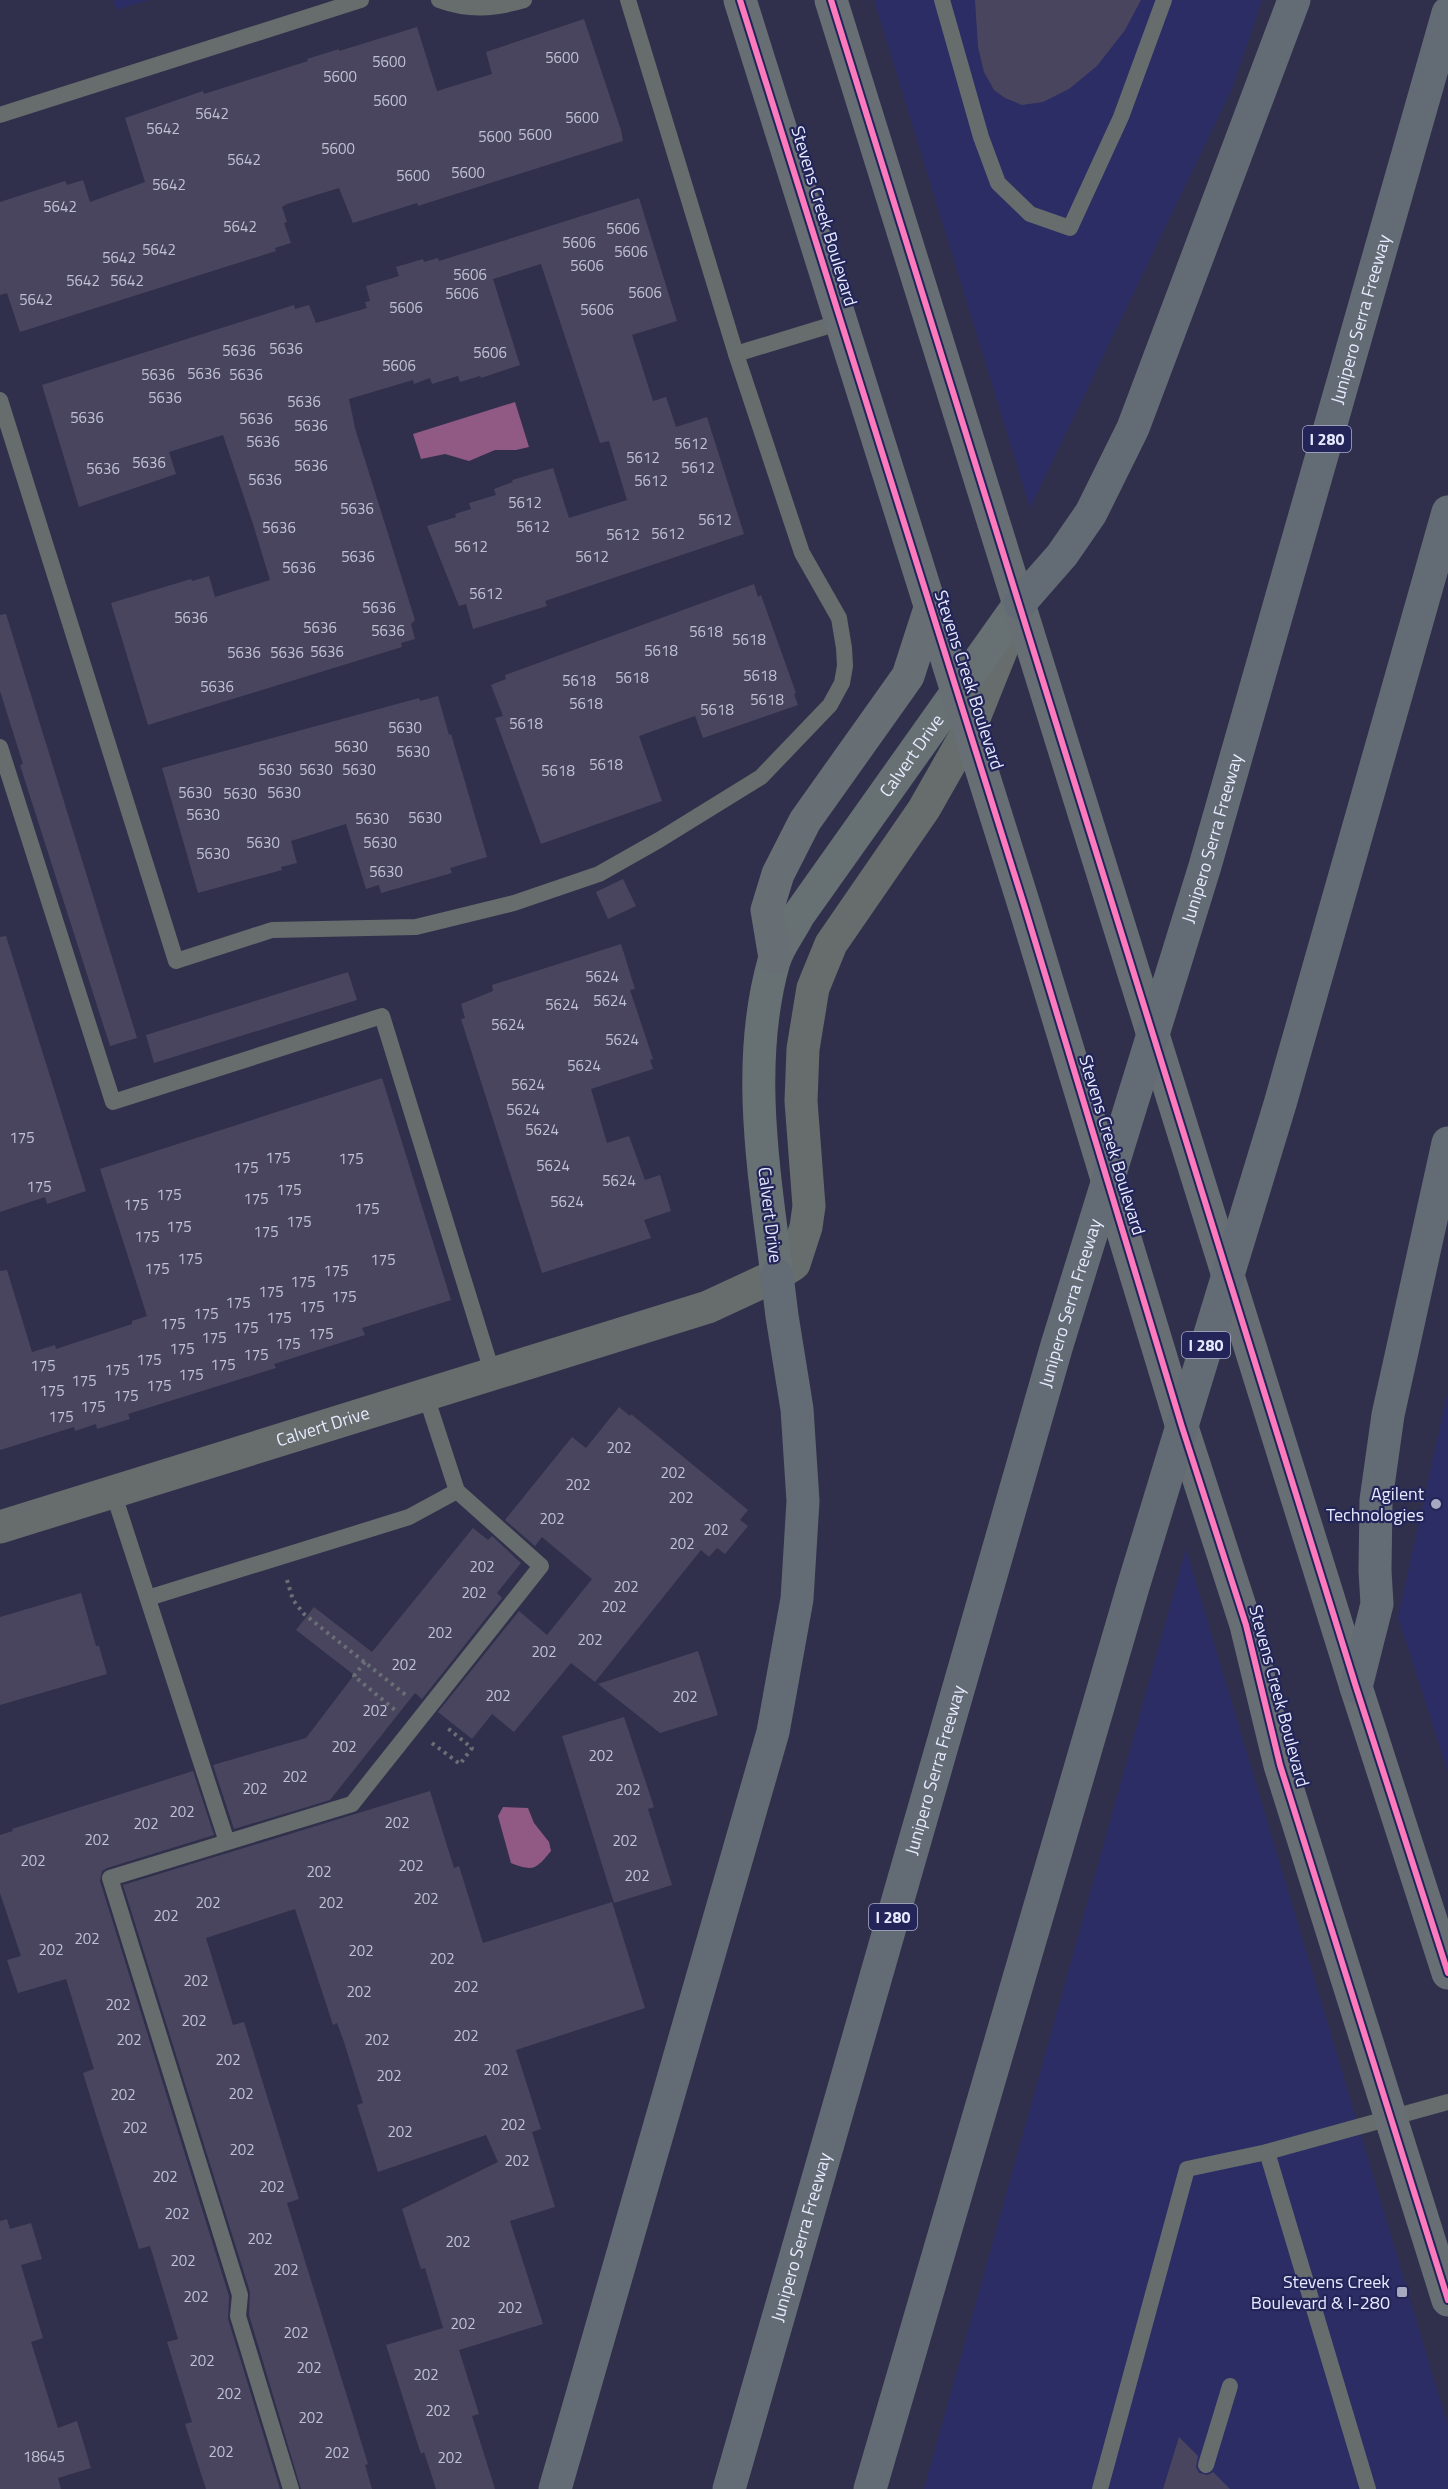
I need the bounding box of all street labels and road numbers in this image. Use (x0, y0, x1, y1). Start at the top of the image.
street label: Stevens Creek Boulevard (784, 122, 865, 309)
street label: Junipero Serra Freeway (1323, 231, 1397, 407)
road number: I 280 (1303, 426, 1351, 452)
street label: Stevens Creek Boulevard (928, 587, 1011, 773)
street label: Calvert Drive (872, 708, 950, 803)
street label: Junipero Serra Freeway (1174, 750, 1249, 926)
street label: Stevens Creek Boulevard (1072, 1051, 1153, 1238)
street label: Calvert Drive (751, 1165, 790, 1264)
street label: Junipero Serra Freeway (1031, 1215, 1108, 1391)
road number: I 280 (1182, 1332, 1230, 1358)
street label: Calvert Drive (273, 1399, 373, 1453)
street label: Stevens Creek Boulevard (1242, 1602, 1317, 1790)
street label: Junipero Serra Freeway (898, 1682, 972, 1858)
road number: I 280 (869, 1904, 917, 1930)
street label: Junipero Serra Freeway (764, 2149, 838, 2325)

